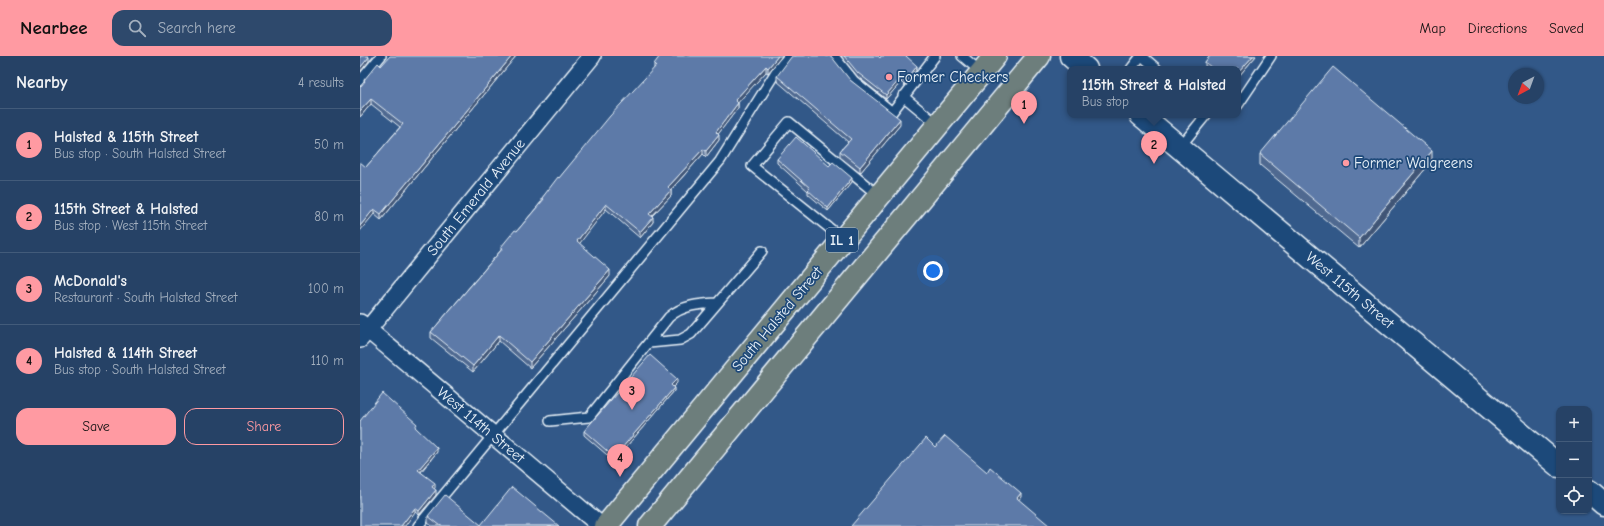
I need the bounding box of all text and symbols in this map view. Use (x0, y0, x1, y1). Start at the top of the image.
search box (112, 10, 392, 46)
text: Nearbee (20, 17, 88, 39)
icon: search (126, 17, 148, 39)
text: Search here (158, 19, 236, 37)
text: Map (1419, 20, 1446, 37)
text: Directions (1468, 20, 1527, 37)
text: Saved (1549, 20, 1584, 37)
popup (1067, 66, 1241, 118)
place label: Former Checkers (897, 68, 1008, 86)
north arrow (1508, 68, 1544, 104)
marker: Former Checkers (884, 72, 894, 82)
text: Nearby (16, 73, 67, 92)
text: 4 results (298, 75, 344, 90)
text: 115th Street & Halsted (1082, 76, 1226, 94)
pin: 1 (1011, 91, 1037, 124)
text: Bus stop (1082, 94, 1129, 109)
text: Halsted & 115th Street (54, 128, 198, 146)
pin: 2 (1141, 131, 1167, 164)
street label: South Emerald Avenue (423, 134, 529, 259)
text: 1 (26, 137, 32, 152)
text: 50 m (314, 137, 344, 152)
text: Bus stop · South Halsted Street (54, 146, 226, 161)
place label: Former Walgreens (1354, 154, 1473, 172)
marker: Former Walgreens (1341, 158, 1351, 168)
text: 115th Street & Halsted (54, 200, 198, 218)
text: 2 (26, 209, 32, 224)
text: 80 m (314, 209, 344, 224)
text: Bus stop · West 115th Street (54, 218, 207, 233)
road number: IL 1 (826, 228, 858, 252)
street label: West 115th Street (1302, 248, 1398, 333)
your location (923, 261, 943, 281)
street label: South Halsted Street (728, 262, 827, 375)
text: McDonald's (54, 272, 127, 290)
text: 3 (26, 281, 32, 296)
text: 100 m (308, 281, 344, 296)
text: Restaurant · South Halsted Street (54, 290, 237, 305)
text: Halsted & 114th Street (54, 344, 197, 362)
text: 4 (26, 353, 32, 368)
text: 110 m (311, 353, 344, 368)
text: Bus stop · South Halsted Street (54, 362, 226, 377)
pin: 3 (619, 377, 645, 410)
street label: West 114th Street (433, 383, 529, 467)
map controls (1556, 406, 1592, 514)
button: + (1556, 406, 1592, 442)
button: Save (16, 408, 176, 445)
button: Share (184, 408, 344, 445)
button: − (1556, 442, 1592, 478)
pin: 4 (607, 444, 633, 477)
button: locate (1556, 478, 1592, 514)

